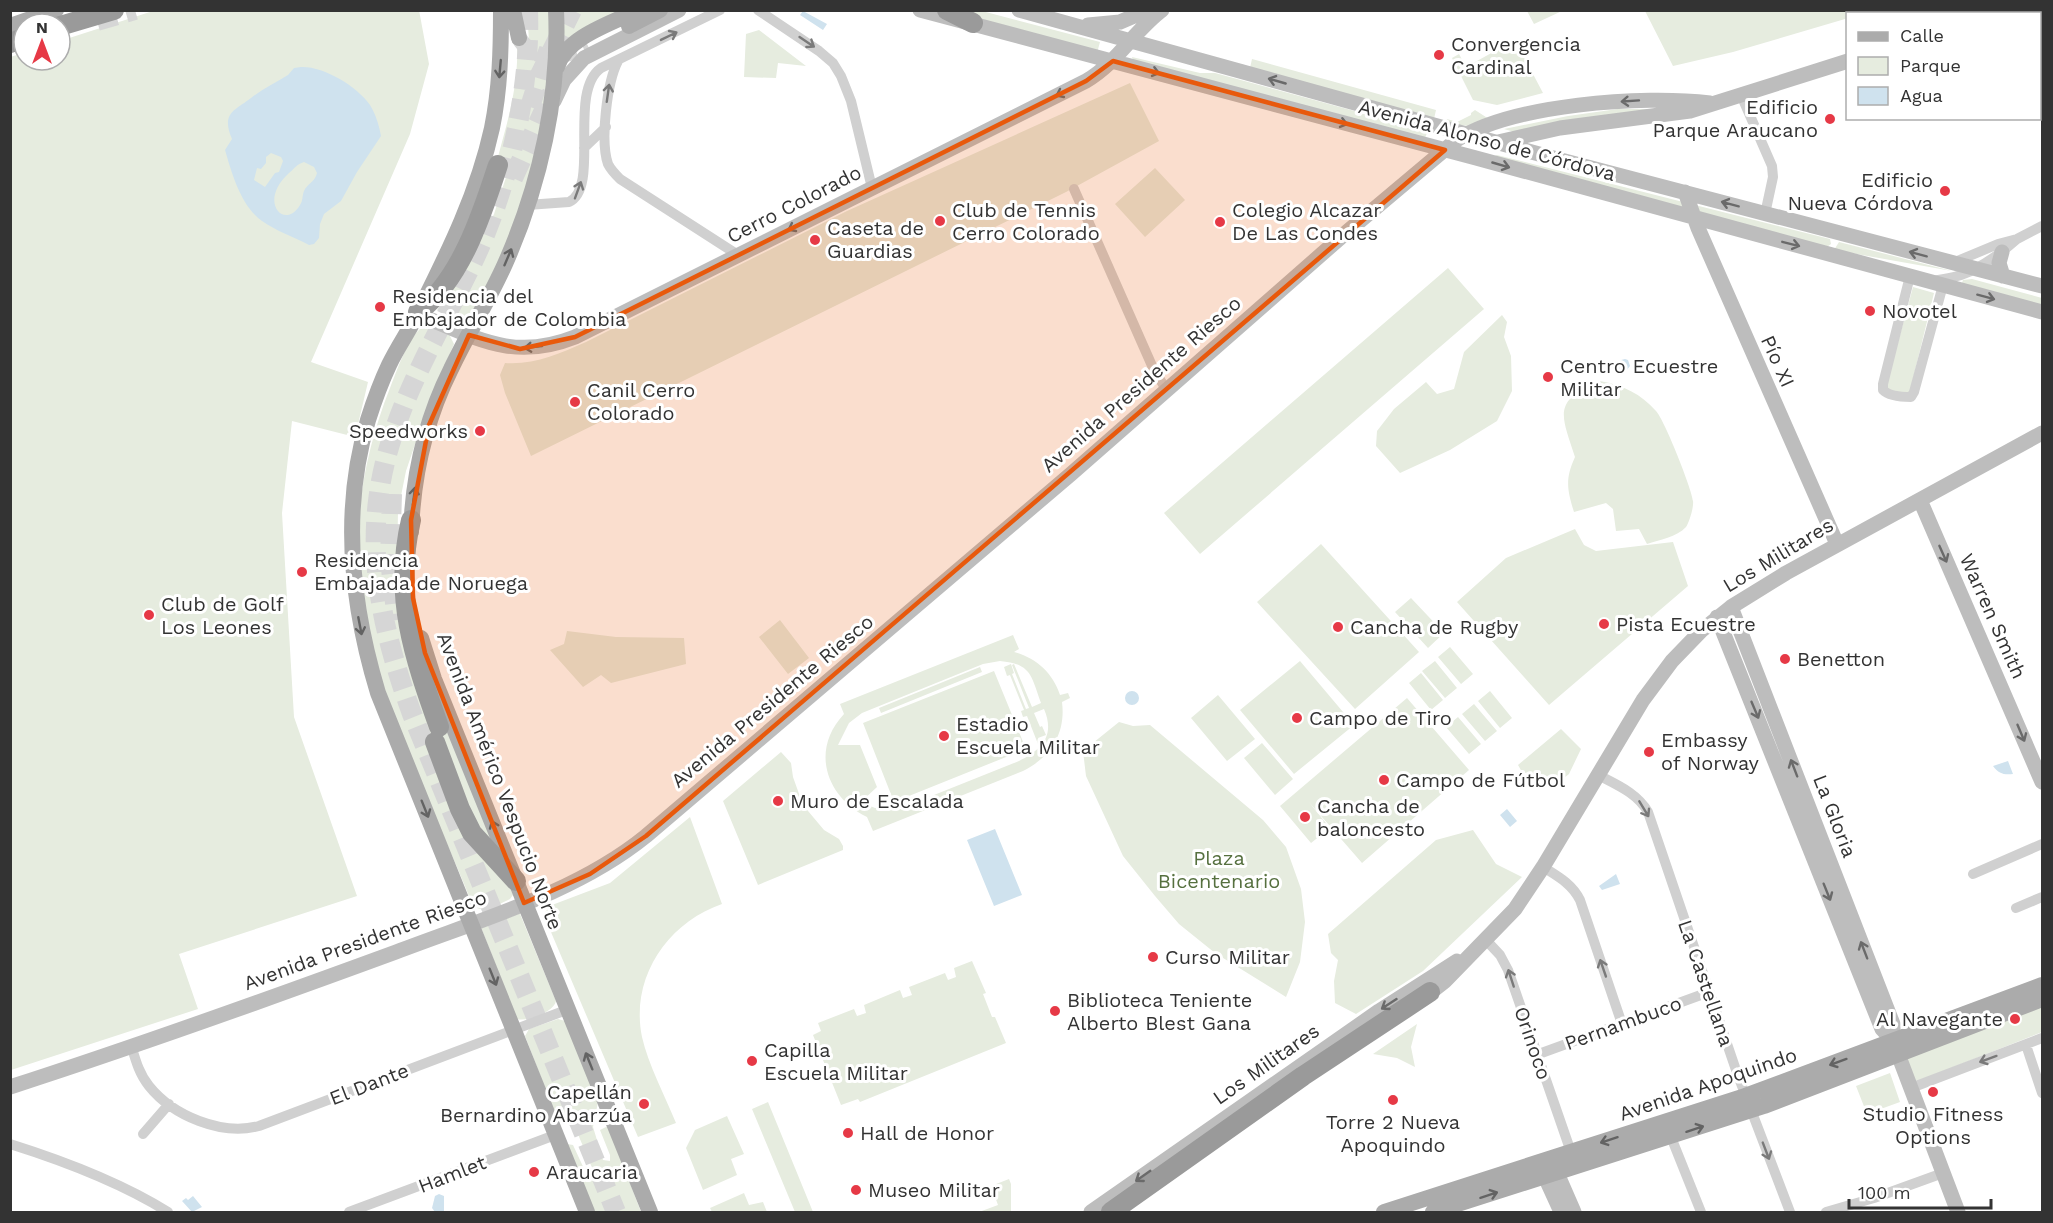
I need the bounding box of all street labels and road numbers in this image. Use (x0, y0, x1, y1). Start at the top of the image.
street label: Avenida Alonso de Córdova (1356, 94, 1618, 186)
street label: Cerro Colorado (723, 160, 865, 248)
street label: Avenida Presidente Riesco (1036, 291, 1246, 477)
street label: Pío XI (1756, 331, 1800, 391)
street label: Los Militares (1718, 513, 1838, 597)
street label: Warren Smith (1955, 550, 2031, 682)
street label: Avenida Presidente Riesco (666, 609, 878, 793)
street label: Avenida Américo Vespucio Norte (432, 629, 568, 933)
street label: La Gloria (1808, 771, 1862, 861)
street label: Avenida Presidente Riesco (240, 885, 490, 995)
street label: La Castellana (1673, 916, 1739, 1050)
street label: Pernambuco (1561, 991, 1685, 1055)
street label: Orinoco (1509, 1003, 1557, 1083)
street label: Los Militares (1208, 1018, 1324, 1110)
street label: Avenida Apoquindo (1616, 1042, 1800, 1126)
street label: El Dante (326, 1058, 412, 1110)
street label: Hamlet (415, 1150, 490, 1198)

